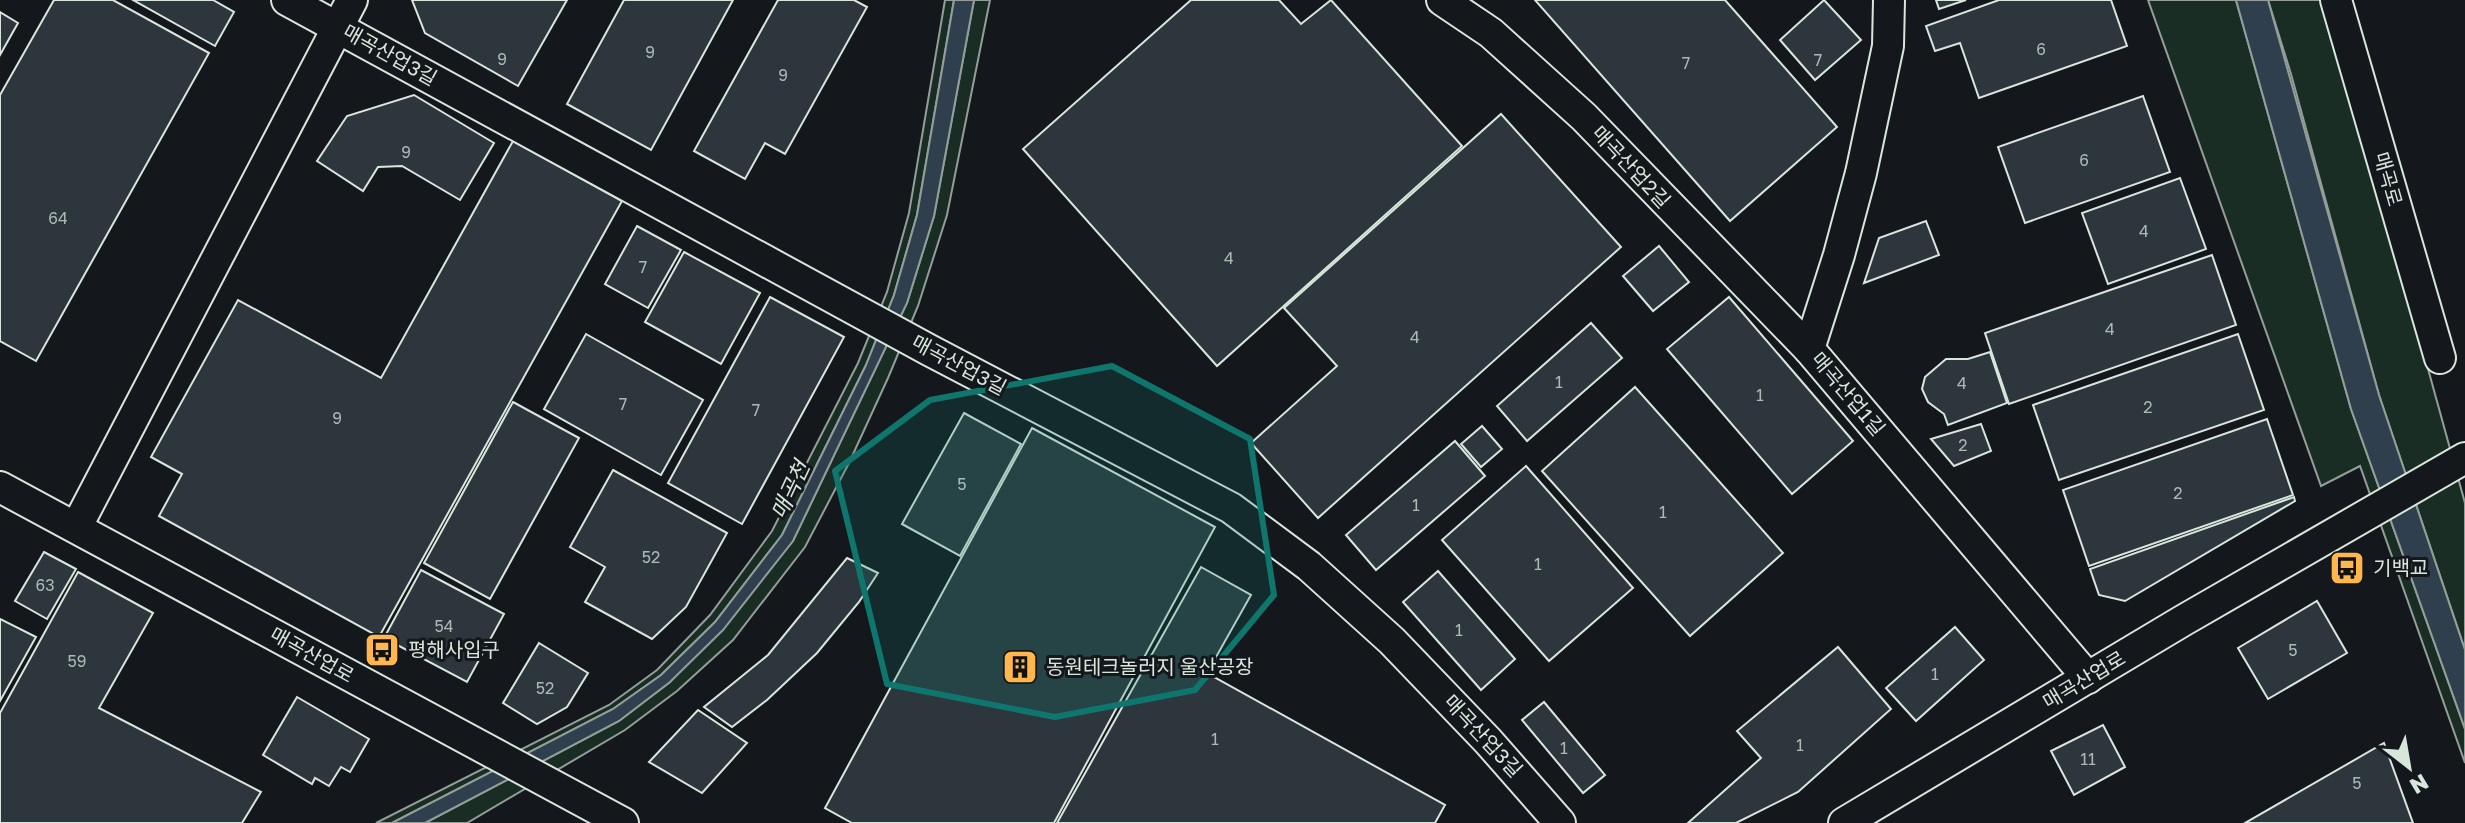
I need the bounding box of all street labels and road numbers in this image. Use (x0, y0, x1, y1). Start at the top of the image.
street label: 매곡산업3길 (339, 18, 442, 90)
street label: 매곡산업2길 (1588, 120, 1676, 212)
street label: 매곡로 (2370, 149, 2408, 209)
street label: 매곡산업3길 (908, 329, 1011, 399)
street label: 매곡산업1길 (1807, 347, 1891, 440)
street label: 매곡산업로 (266, 621, 359, 687)
street label: 매곡산업로 (2038, 645, 2129, 713)
street label: 매곡산업3길 (1440, 689, 1528, 781)

